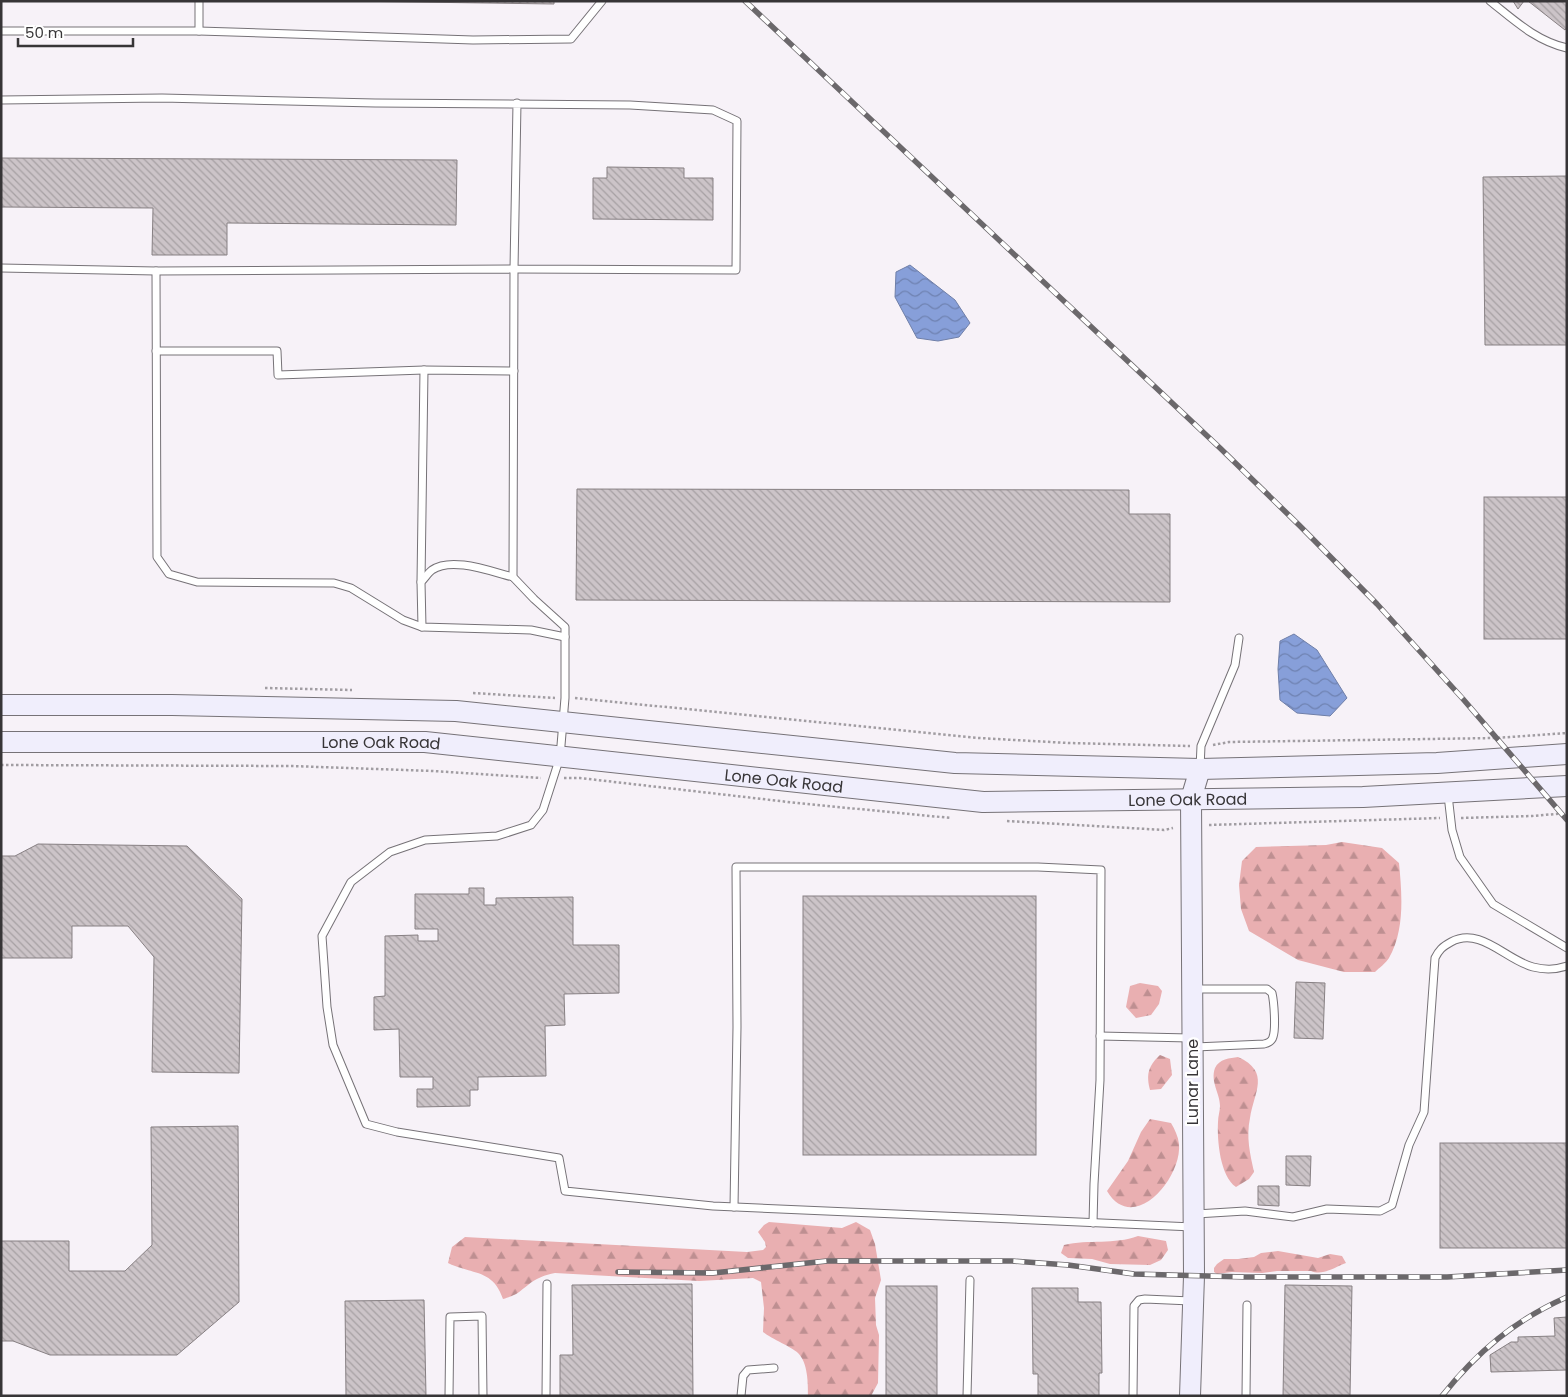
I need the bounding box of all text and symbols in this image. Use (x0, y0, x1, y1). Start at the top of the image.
scale bar (18, 15, 132, 47)
text: 50 m (25, 22, 63, 43)
street label: Lone Oak Road (321, 731, 442, 756)
street label: Lone Oak Road (723, 763, 844, 799)
street label: Lone Oak Road (1128, 788, 1248, 812)
street label: Lunar Lane (1181, 1039, 1204, 1125)

